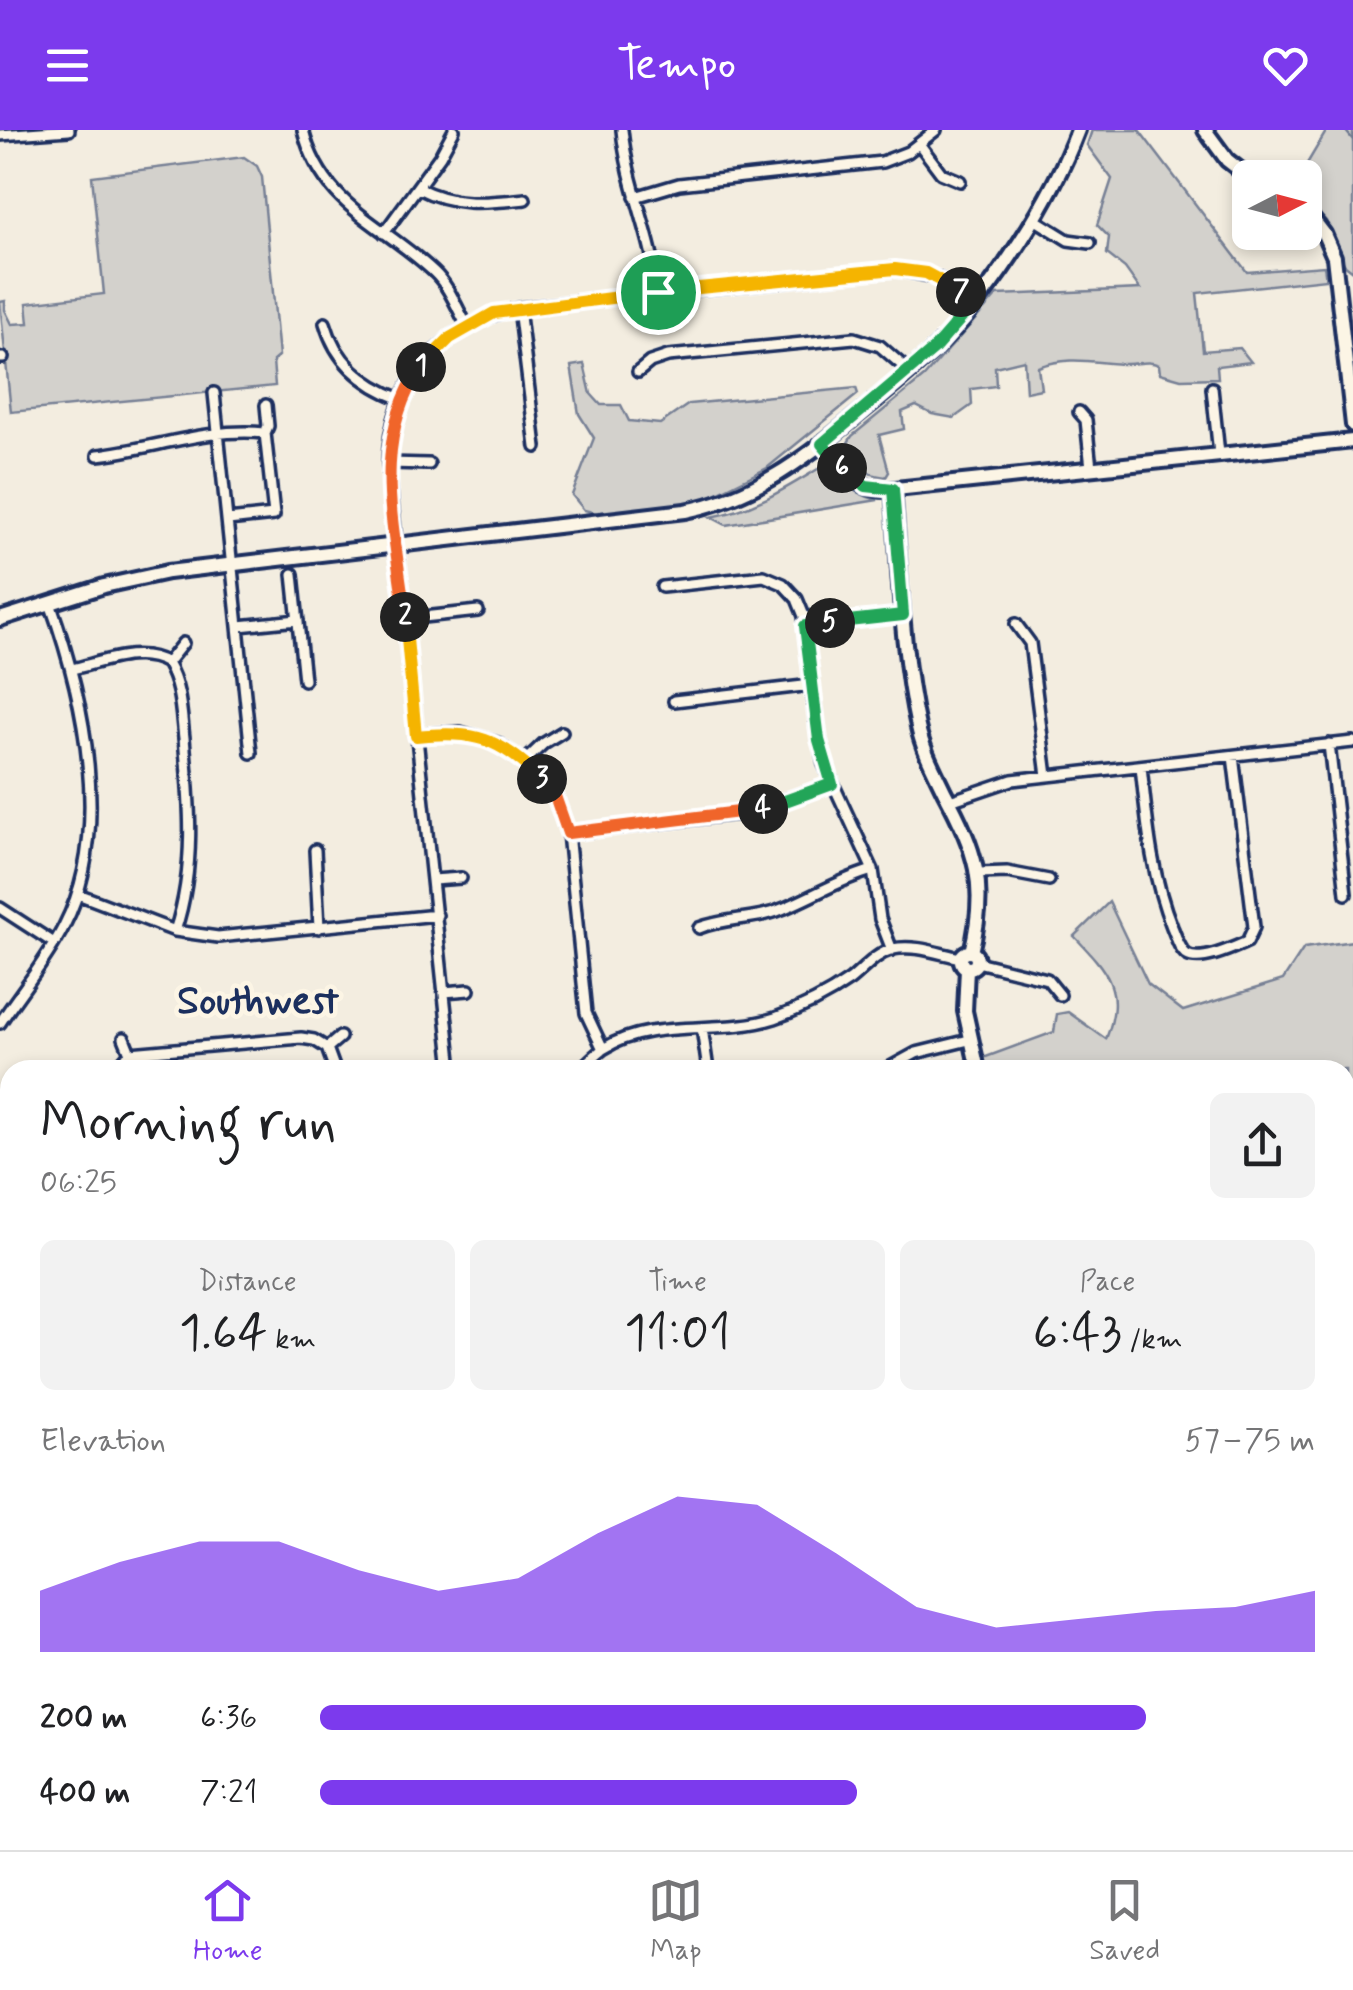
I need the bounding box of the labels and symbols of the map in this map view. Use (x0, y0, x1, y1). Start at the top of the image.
north arrow (1232, 160, 1322, 250)
pin (616, 250, 701, 335)
pin: 7 (936, 267, 986, 317)
pin: 1 (396, 342, 446, 392)
pin: 6 (817, 443, 867, 493)
pin: 2 (380, 592, 430, 642)
pin: 5 (805, 598, 855, 648)
pin: 3 (517, 754, 567, 804)
pin: 4 (738, 784, 788, 834)
district label: Southwest (177, 976, 339, 1028)

